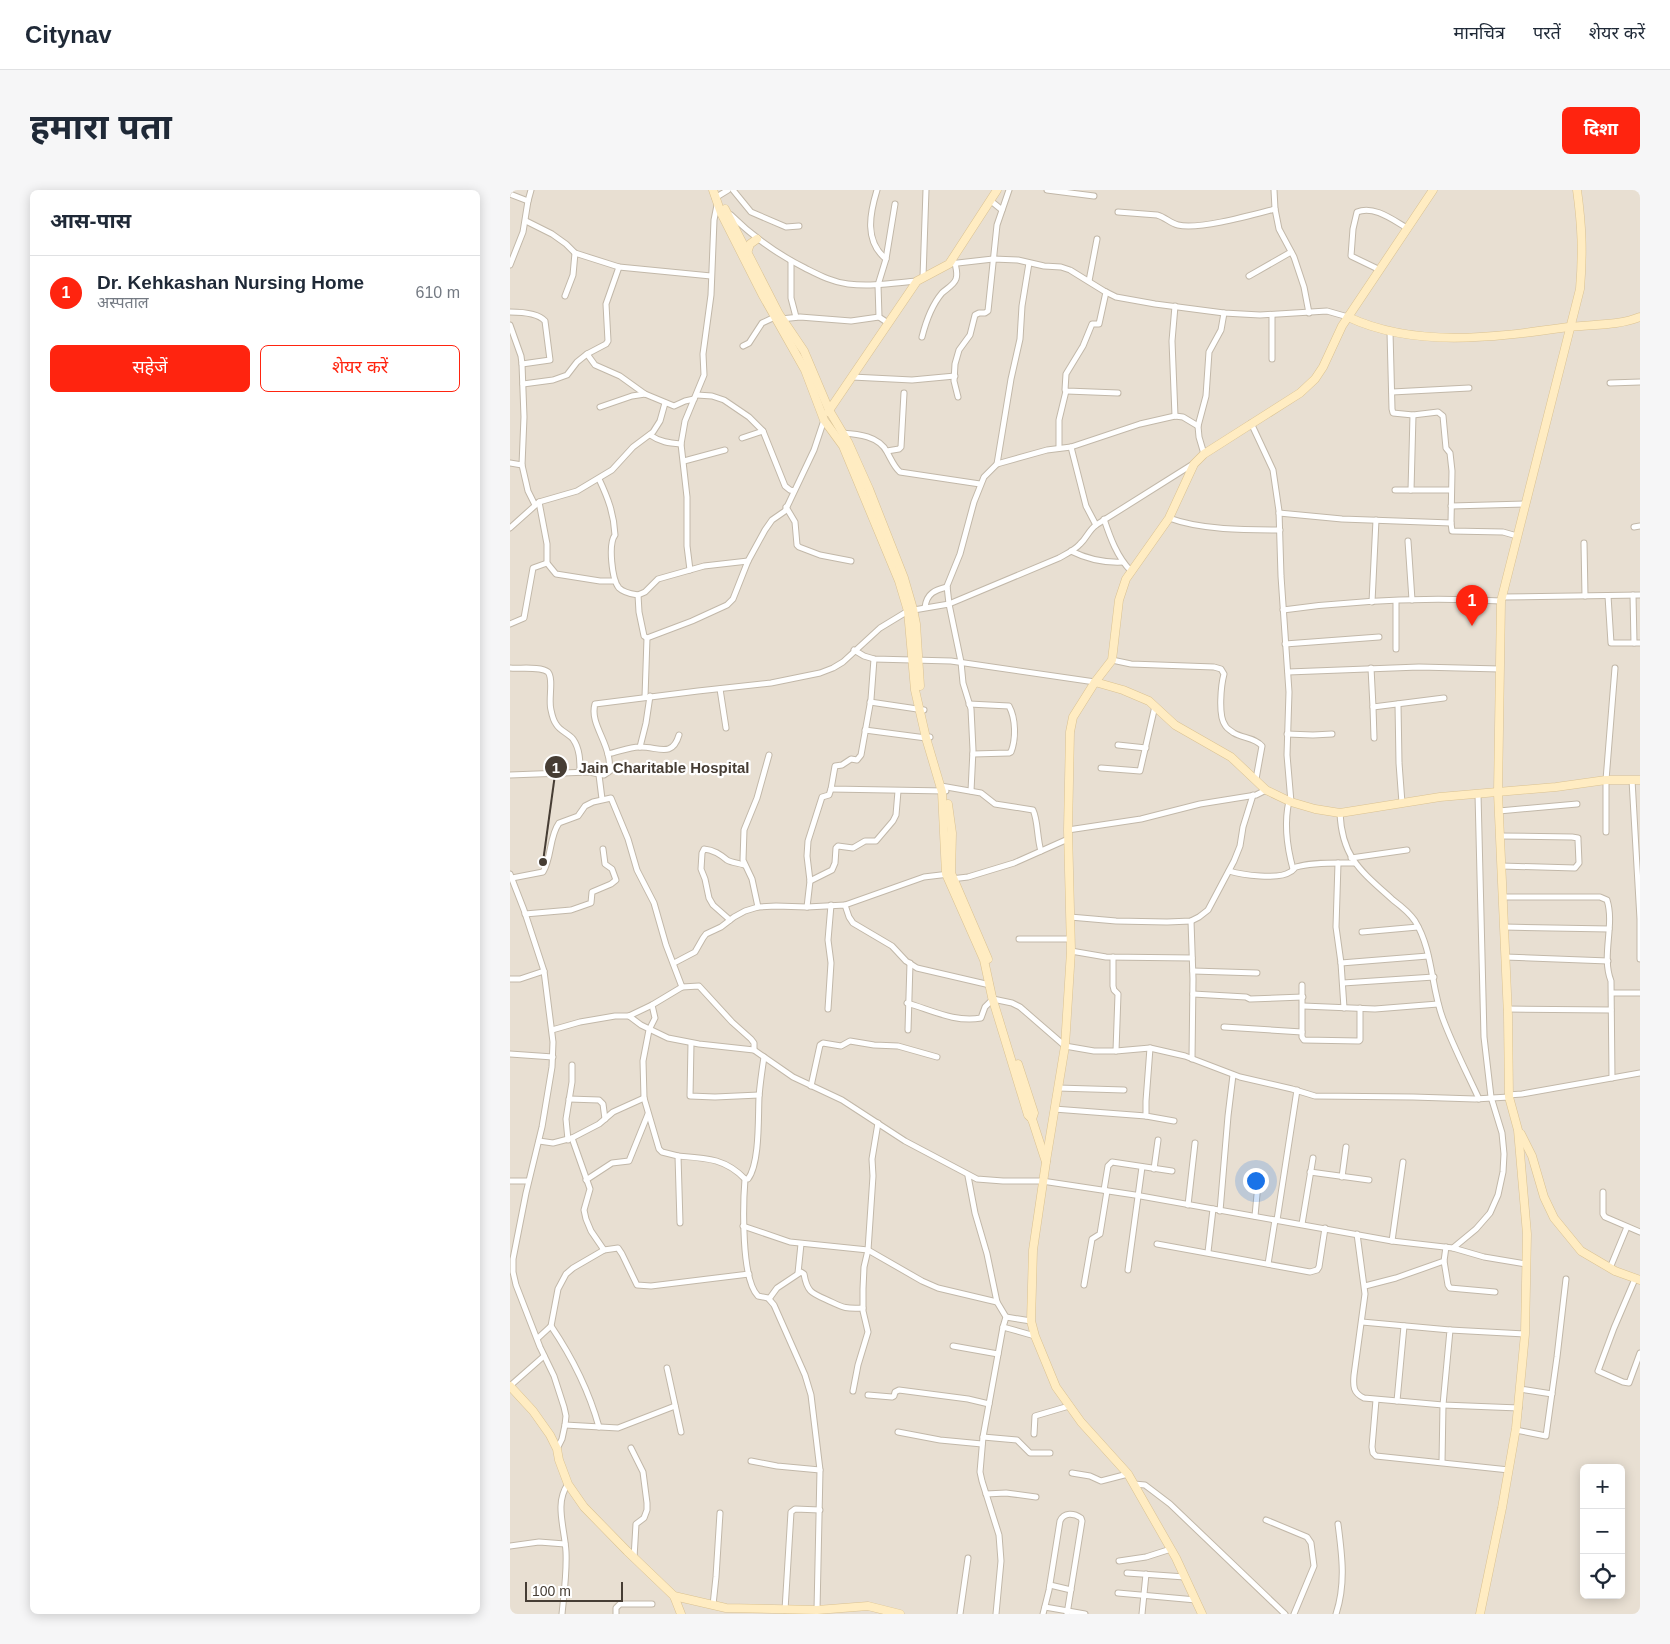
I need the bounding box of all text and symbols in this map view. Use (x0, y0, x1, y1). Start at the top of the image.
text: Citynav (25, 21, 112, 48)
text: मानचित्र (1453, 23, 1505, 43)
text: परतें (1533, 23, 1561, 43)
text: शेयर करें (1589, 23, 1645, 43)
text: हमारा पता (30, 107, 172, 146)
button: दिशा (1562, 107, 1640, 154)
text: आस-पास (50, 209, 131, 232)
text: Dr. Kehkashan Nursing Home (97, 272, 364, 293)
text: 1 (62, 284, 70, 301)
text: 610 m (416, 284, 460, 301)
text: अस्पताल (97, 294, 149, 311)
button: सहेजें (50, 345, 250, 392)
button: शेयर करें (260, 345, 460, 392)
pin: 1 (1456, 585, 1488, 626)
callout: Jain Charitable Hospital (543, 752, 759, 782)
text: 1 (552, 759, 560, 776)
text: Jain Charitable Hospital (579, 759, 749, 776)
your location (1243, 1168, 1269, 1194)
map controls (1580, 1464, 1625, 1599)
button: + (1580, 1464, 1625, 1509)
button: − (1580, 1509, 1625, 1554)
button: locate (1580, 1554, 1625, 1599)
scale bar (525, 1579, 622, 1602)
text: 100 m (532, 1583, 571, 1599)

